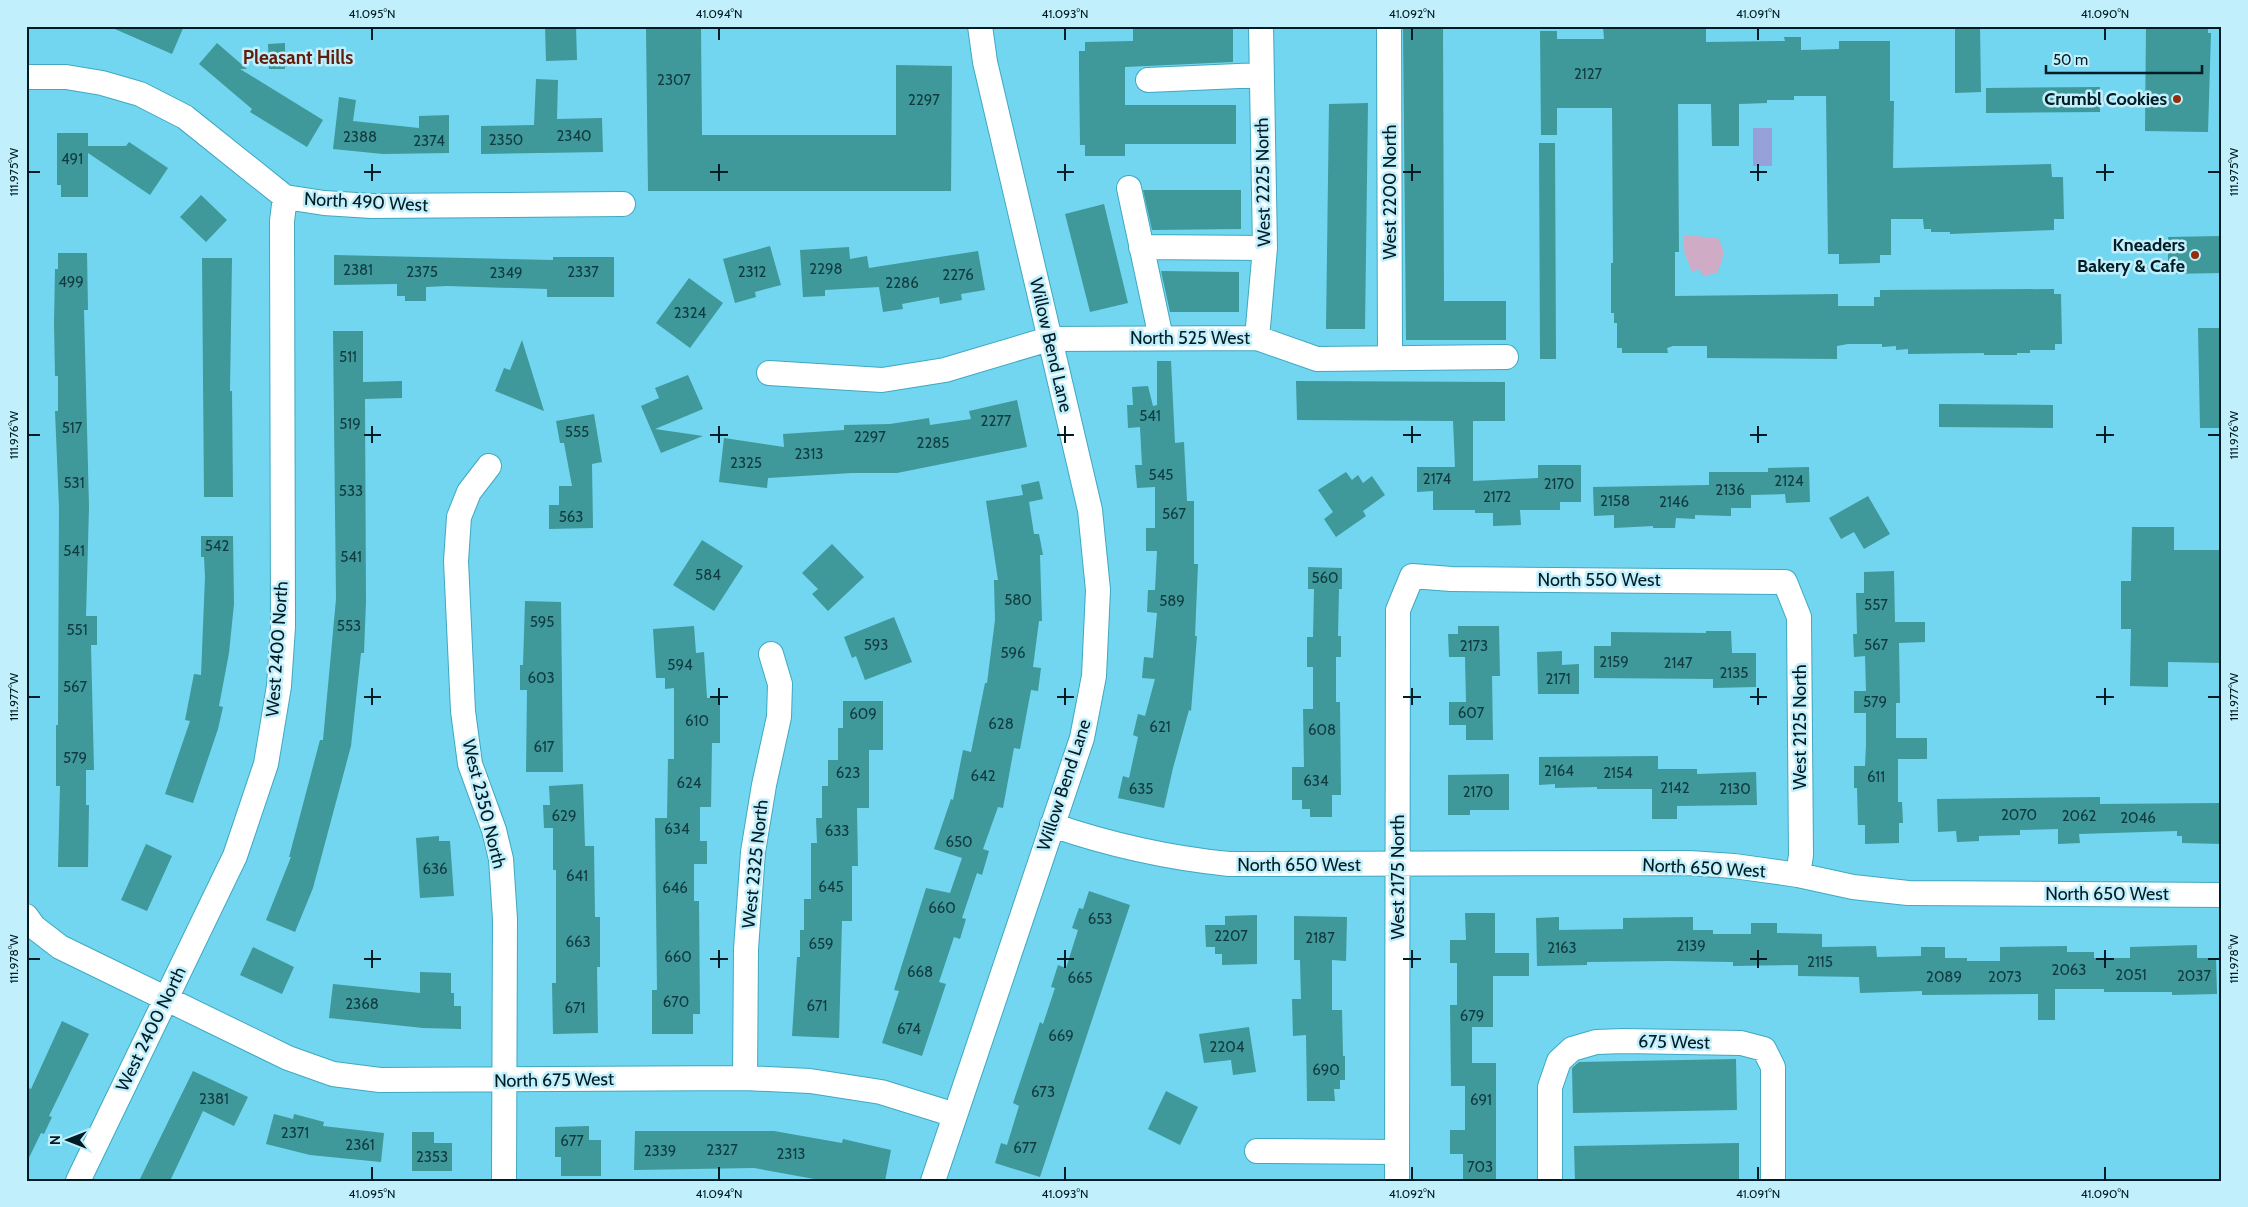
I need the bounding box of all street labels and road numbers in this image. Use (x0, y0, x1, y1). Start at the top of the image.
street label: West 2225 North (1251, 117, 1275, 247)
street label: West 2200 North (1379, 125, 1401, 259)
street label: North 490 West (303, 188, 429, 216)
street label: Willow Bend Lane (1025, 276, 1077, 414)
street label: North 525 West (1130, 327, 1250, 349)
street label: North 550 West (1537, 569, 1661, 591)
street label: West 2400 North (261, 580, 293, 718)
street label: West 2125 North (1789, 664, 1811, 790)
street label: Willow Bend Lane (1032, 716, 1096, 854)
street label: West 2350 North (457, 737, 511, 871)
street label: West 2325 North (737, 799, 773, 929)
street label: West 2175 North (1387, 814, 1409, 940)
street label: North 650 West (1237, 854, 1361, 876)
street label: North 650 West (1642, 854, 1766, 882)
street label: North 650 West (2045, 883, 2169, 905)
street label: West 2400 North (111, 963, 191, 1095)
street label: 675 West (1638, 1030, 1710, 1054)
street label: North 675 West (494, 1068, 614, 1092)

